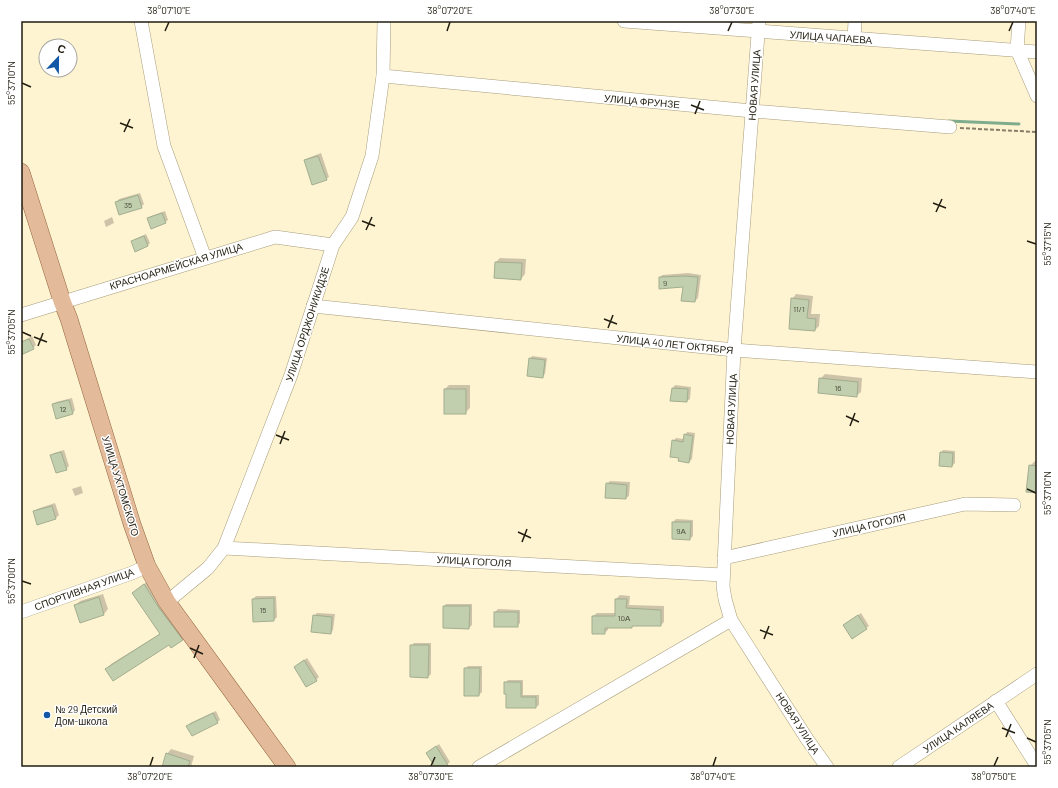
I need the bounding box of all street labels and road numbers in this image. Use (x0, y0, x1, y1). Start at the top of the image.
street label: УЛИЦА ЧАПАЕВА (789, 28, 873, 46)
street label: НОВАЯ УЛИЦА (746, 49, 762, 121)
street label: УЛИЦА ФРУНЗЕ (604, 92, 681, 110)
street label: КРАСНОАРМЕЙСКАЯ УЛИЦА (108, 240, 244, 292)
street label: УЛИЦА ОРДЖОНИКИДЗЕ (283, 265, 331, 383)
street label: УЛИЦА 40 ЛЕТ ОКТЯБРЯ (616, 332, 734, 356)
street label: НОВАЯ УЛИЦА (723, 373, 739, 445)
street label: УЛИЦА УХТОМСКОГО (100, 435, 142, 538)
street label: УЛИЦА ГОГОЛЯ (831, 511, 907, 539)
street label: УЛИЦА ГОГОЛЯ (436, 553, 512, 569)
street label: СПОРТИВНАЯ УЛИЦА (32, 565, 136, 613)
street label: НОВАЯ УЛИЦА (774, 690, 823, 756)
street label: УЛИЦА КАЛЯЕВА (921, 699, 996, 755)

